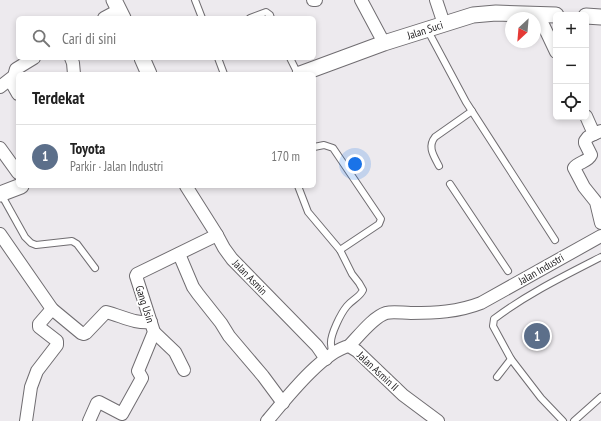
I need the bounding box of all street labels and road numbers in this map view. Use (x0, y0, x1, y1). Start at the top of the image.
street label: Jalan Suci (404, 18, 445, 43)
street label: Jalan Industri (515, 250, 566, 288)
street label: Jalan Asmin (229, 256, 270, 298)
street label: Gang Usin (132, 284, 158, 325)
street label: Jalan Asmin II (354, 348, 402, 394)

